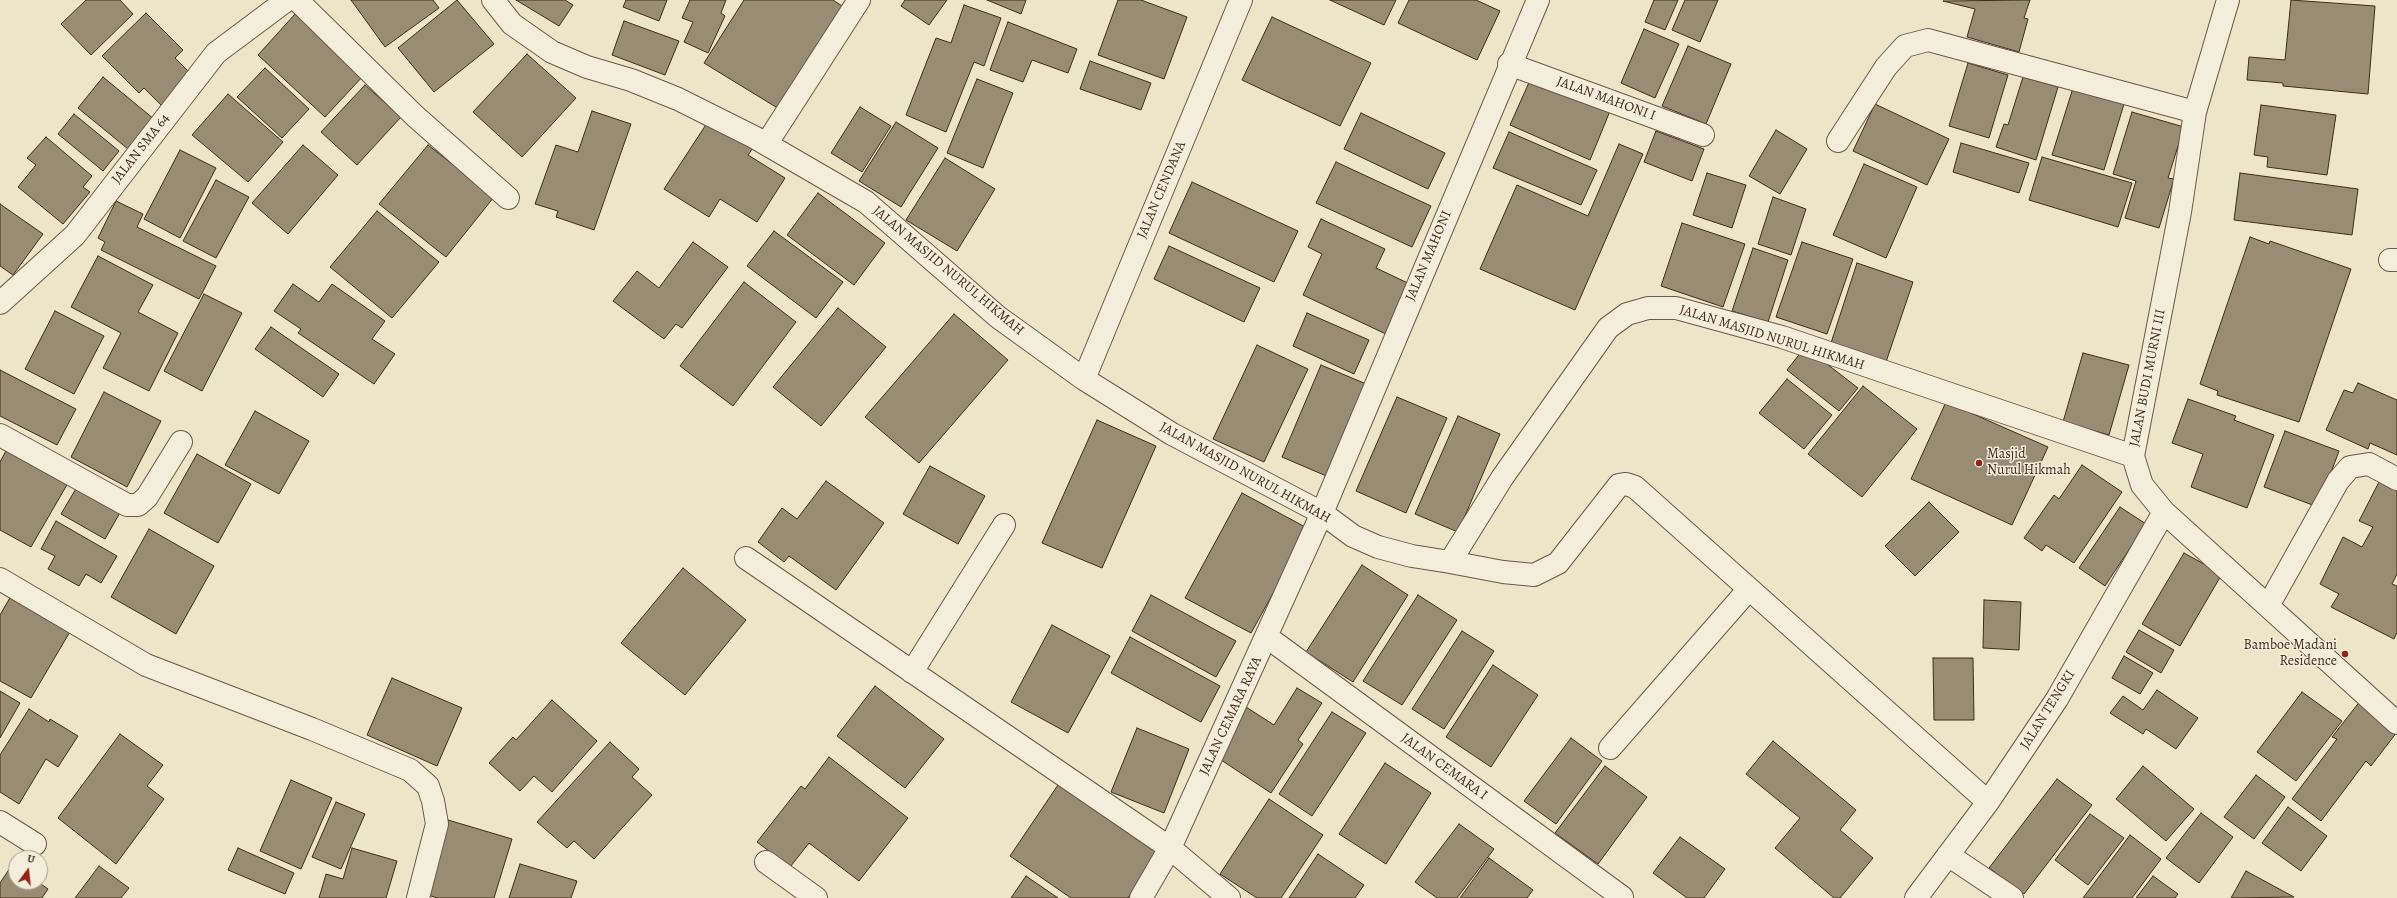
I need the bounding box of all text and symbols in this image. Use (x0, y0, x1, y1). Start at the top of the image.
street label: JALAN MAHONI I (1554, 73, 1658, 125)
street label: JALAN SMA 64 (108, 111, 174, 187)
street label: JALAN CENDANA (1134, 139, 1190, 241)
street label: JALAN MASJID NURUL HIKMAH (869, 203, 1027, 339)
street label: JALAN MAHONI (1402, 208, 1456, 304)
street label: JALAN MASJID NURUL HIKMAH (1677, 302, 1867, 374)
street label: JALAN BUDI MURNI III (2126, 308, 2170, 448)
street label: JALAN MASJID NURUL HIKMAH (1157, 419, 1333, 527)
place label: Masjid Nurul Hikmah (1987, 447, 2071, 480)
marker: Masjid Nurul Hikmah (1974, 458, 1984, 468)
place label: Bamboe Madani Residence (2243, 638, 2337, 670)
marker: Bamboe Madani Residence (2340, 649, 2350, 659)
street label: JALAN CEMARA RAYA (1196, 654, 1266, 778)
street label: JALAN TENGKI (2017, 667, 2079, 753)
street label: JALAN CEMARA I (1398, 730, 1490, 804)
north arrow (8, 850, 48, 890)
text: U (26, 851, 36, 867)

